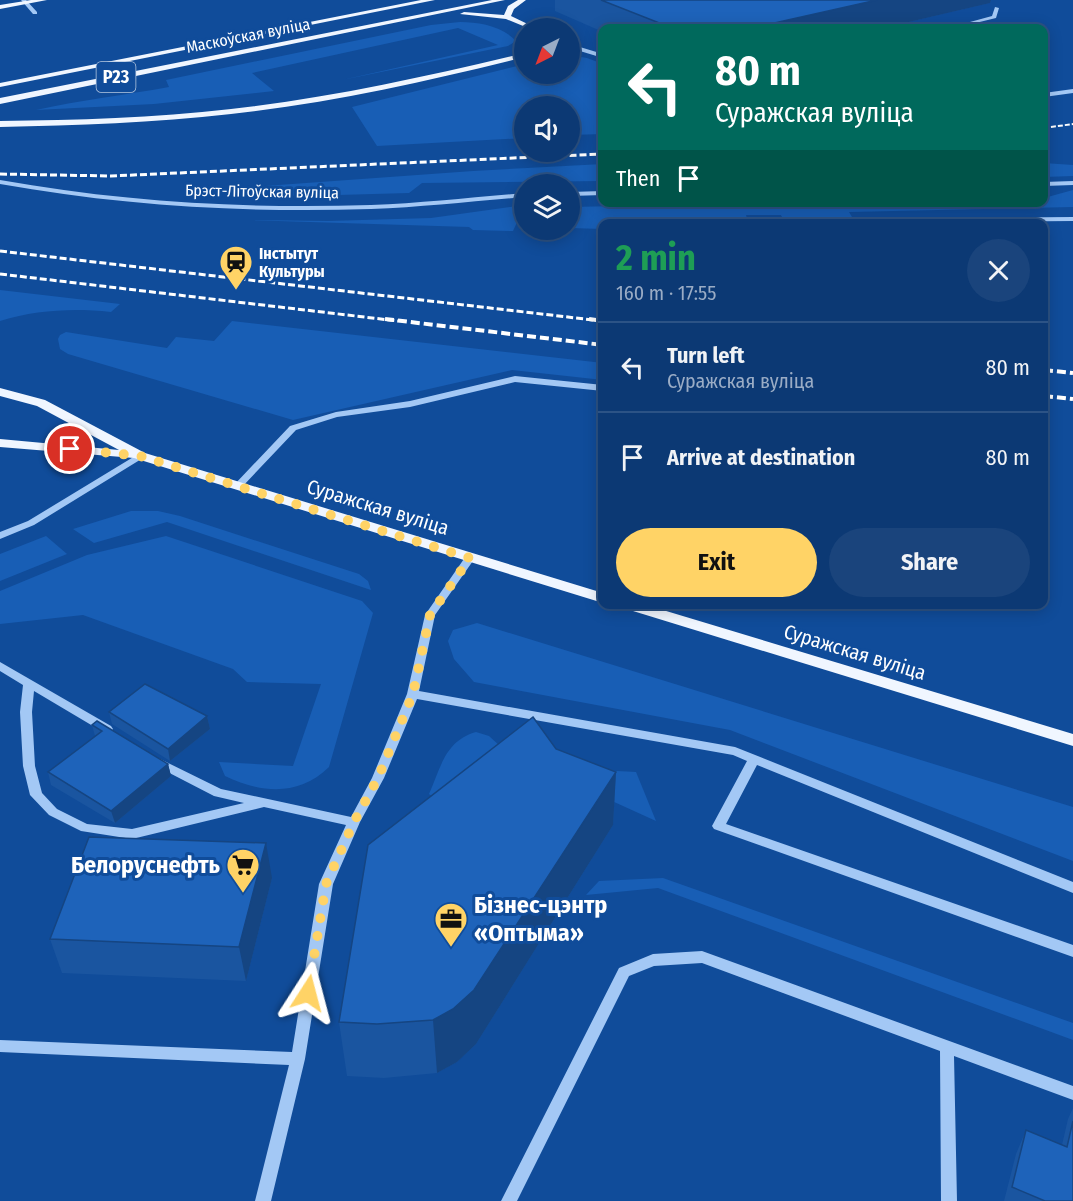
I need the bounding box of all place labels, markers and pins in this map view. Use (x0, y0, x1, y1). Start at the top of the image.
station icon: Інстытут Культуры (218, 244, 254, 291)
place label: Інстытут Культуры (259, 244, 325, 281)
pin (44, 423, 95, 474)
supermarket icon: Белоруснефть (225, 847, 261, 894)
place label: Белоруснефть (71, 851, 221, 879)
place label: Бізнес-цэнтр «Оптыма» (474, 891, 607, 947)
office icon: Бізнес-цэнтр «Оптыма» (433, 901, 469, 948)

